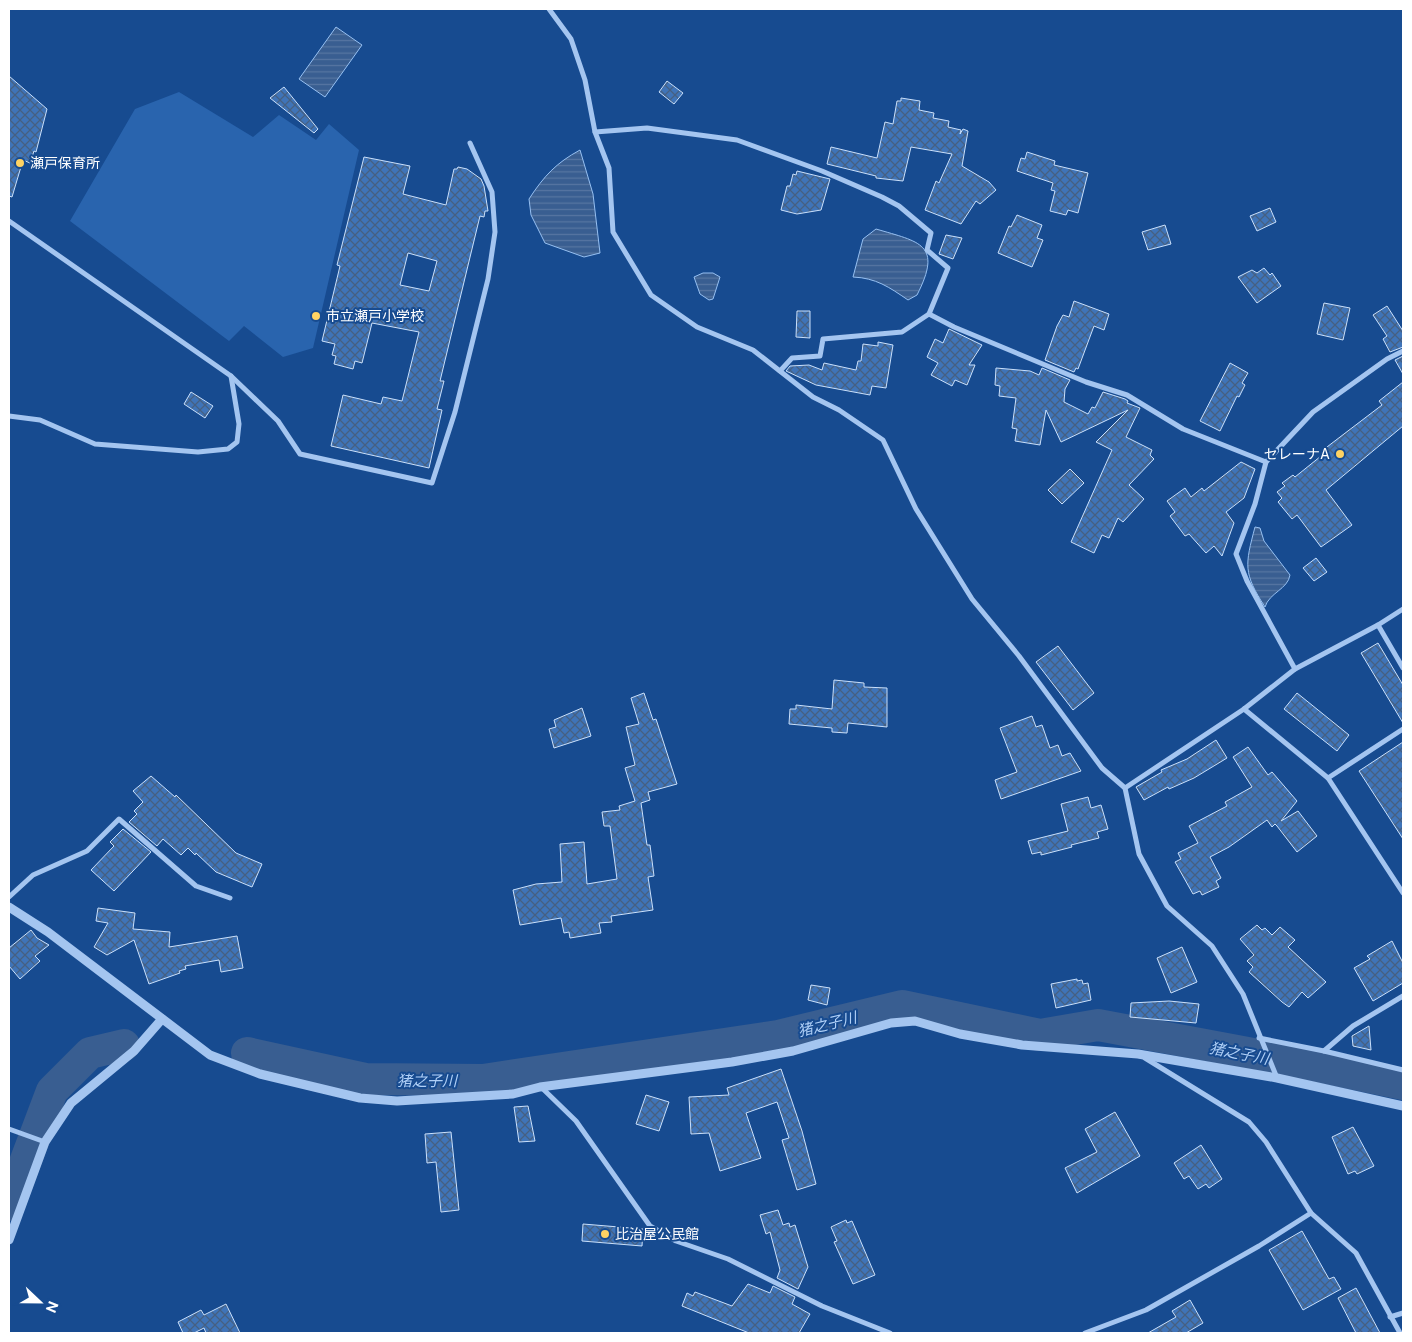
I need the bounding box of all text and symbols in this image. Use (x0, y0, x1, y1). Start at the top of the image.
place label: 瀬戸保育所 (30, 155, 100, 171)
marker: 瀬戸保育所 (14, 157, 26, 169)
place label: 市立瀬戸小学校 (326, 308, 424, 324)
marker: 市立瀬戸小学校 (310, 310, 322, 322)
place label: セレーナA (1264, 446, 1330, 462)
marker: セレーナA (1334, 448, 1346, 460)
water label: 猪之子川 (796, 1008, 860, 1040)
water label: 猪之子川 (1208, 1039, 1272, 1067)
water label: 猪之子川 (397, 1072, 459, 1089)
place label: 比治屋公民館 (615, 1226, 699, 1242)
marker: 比治屋公民館 (599, 1228, 611, 1240)
north arrow (15, 1277, 65, 1327)
text: N (43, 1299, 62, 1315)

